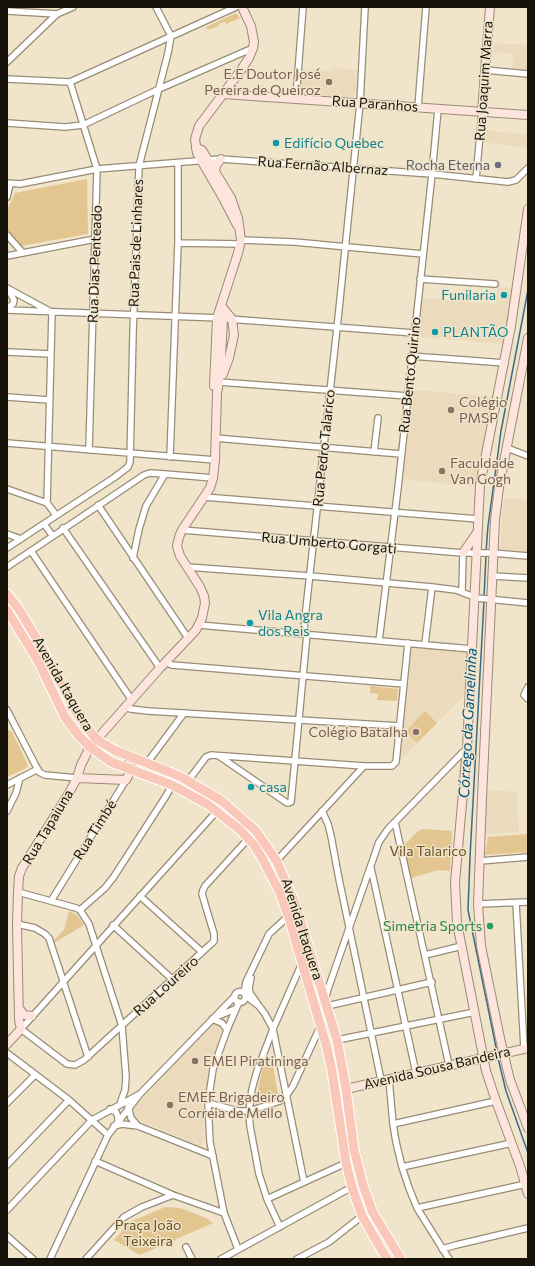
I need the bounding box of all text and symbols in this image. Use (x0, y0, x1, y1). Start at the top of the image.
street label: Rua Joaquim Marra (471, 20, 497, 142)
place label: E.E Doutor José Pereira de Queiroz (204, 66, 321, 98)
marker: E.E Doutor José Pereira de Queiroz (324, 77, 334, 87)
street label: Rua Paranhos (331, 93, 419, 115)
place label: Edifício Quebec (284, 135, 384, 151)
marker: Edifício Quebec (271, 138, 281, 148)
street label: Rua Fernão Albernaz (257, 153, 389, 179)
place label: Rocha Eterna (406, 157, 490, 173)
marker: Rocha Eterna (493, 160, 503, 170)
street label: Rua Pais de Linhares (125, 179, 147, 307)
street label: Rua Dias Penteado (85, 205, 105, 323)
place label: Funilaria (441, 287, 496, 303)
marker: Funilaria (499, 290, 509, 300)
street label: Rua Bento Quirino (396, 316, 424, 434)
place label: PLANTÃO (443, 324, 508, 340)
marker: PLANTÃO (430, 327, 440, 337)
street label: Rua Pedro Talarico (309, 388, 339, 508)
place label: Colégio PMSP (459, 394, 507, 426)
marker: Colégio PMSP (446, 405, 456, 415)
place label: Faculdade Van Gogh (450, 455, 514, 488)
marker: Faculdade Van Gogh (437, 466, 447, 476)
street label: Rua Umberto Gorgati (261, 529, 397, 557)
place label: Vila Angra dos Reis (258, 607, 323, 640)
marker: Vila Angra dos Reis (245, 618, 255, 628)
street label: Avenida Itaquera (29, 634, 97, 734)
water label: Córrego da Gamelinha (455, 647, 481, 799)
place label: Colégio Batalha (309, 724, 408, 740)
marker: Colégio Batalha (411, 727, 421, 737)
place label: casa (259, 779, 287, 795)
marker: casa (246, 782, 256, 792)
street label: Rua Tapaiuna (19, 786, 77, 868)
street label: Rua Timbé (70, 797, 120, 863)
park label: Vila Talarico (389, 843, 467, 859)
street label: Avenida Itaquera (278, 876, 326, 982)
place label: Simetria Sports (383, 918, 482, 934)
marker: Simetria Sports (485, 921, 495, 931)
street label: Rua Loureiro (130, 953, 202, 1019)
street label: Avenida Sousa Bandeira (362, 1043, 512, 1093)
place label: EMEI Piratininga (203, 1053, 309, 1069)
marker: EMEI Piratininga (190, 1056, 200, 1066)
place label: EMEF Brigadeiro Correia de Mello (178, 1089, 285, 1122)
marker: EMEF Brigadeiro Correia de Mello (165, 1100, 175, 1110)
park label: Praça João Teixeira (115, 1217, 181, 1250)

